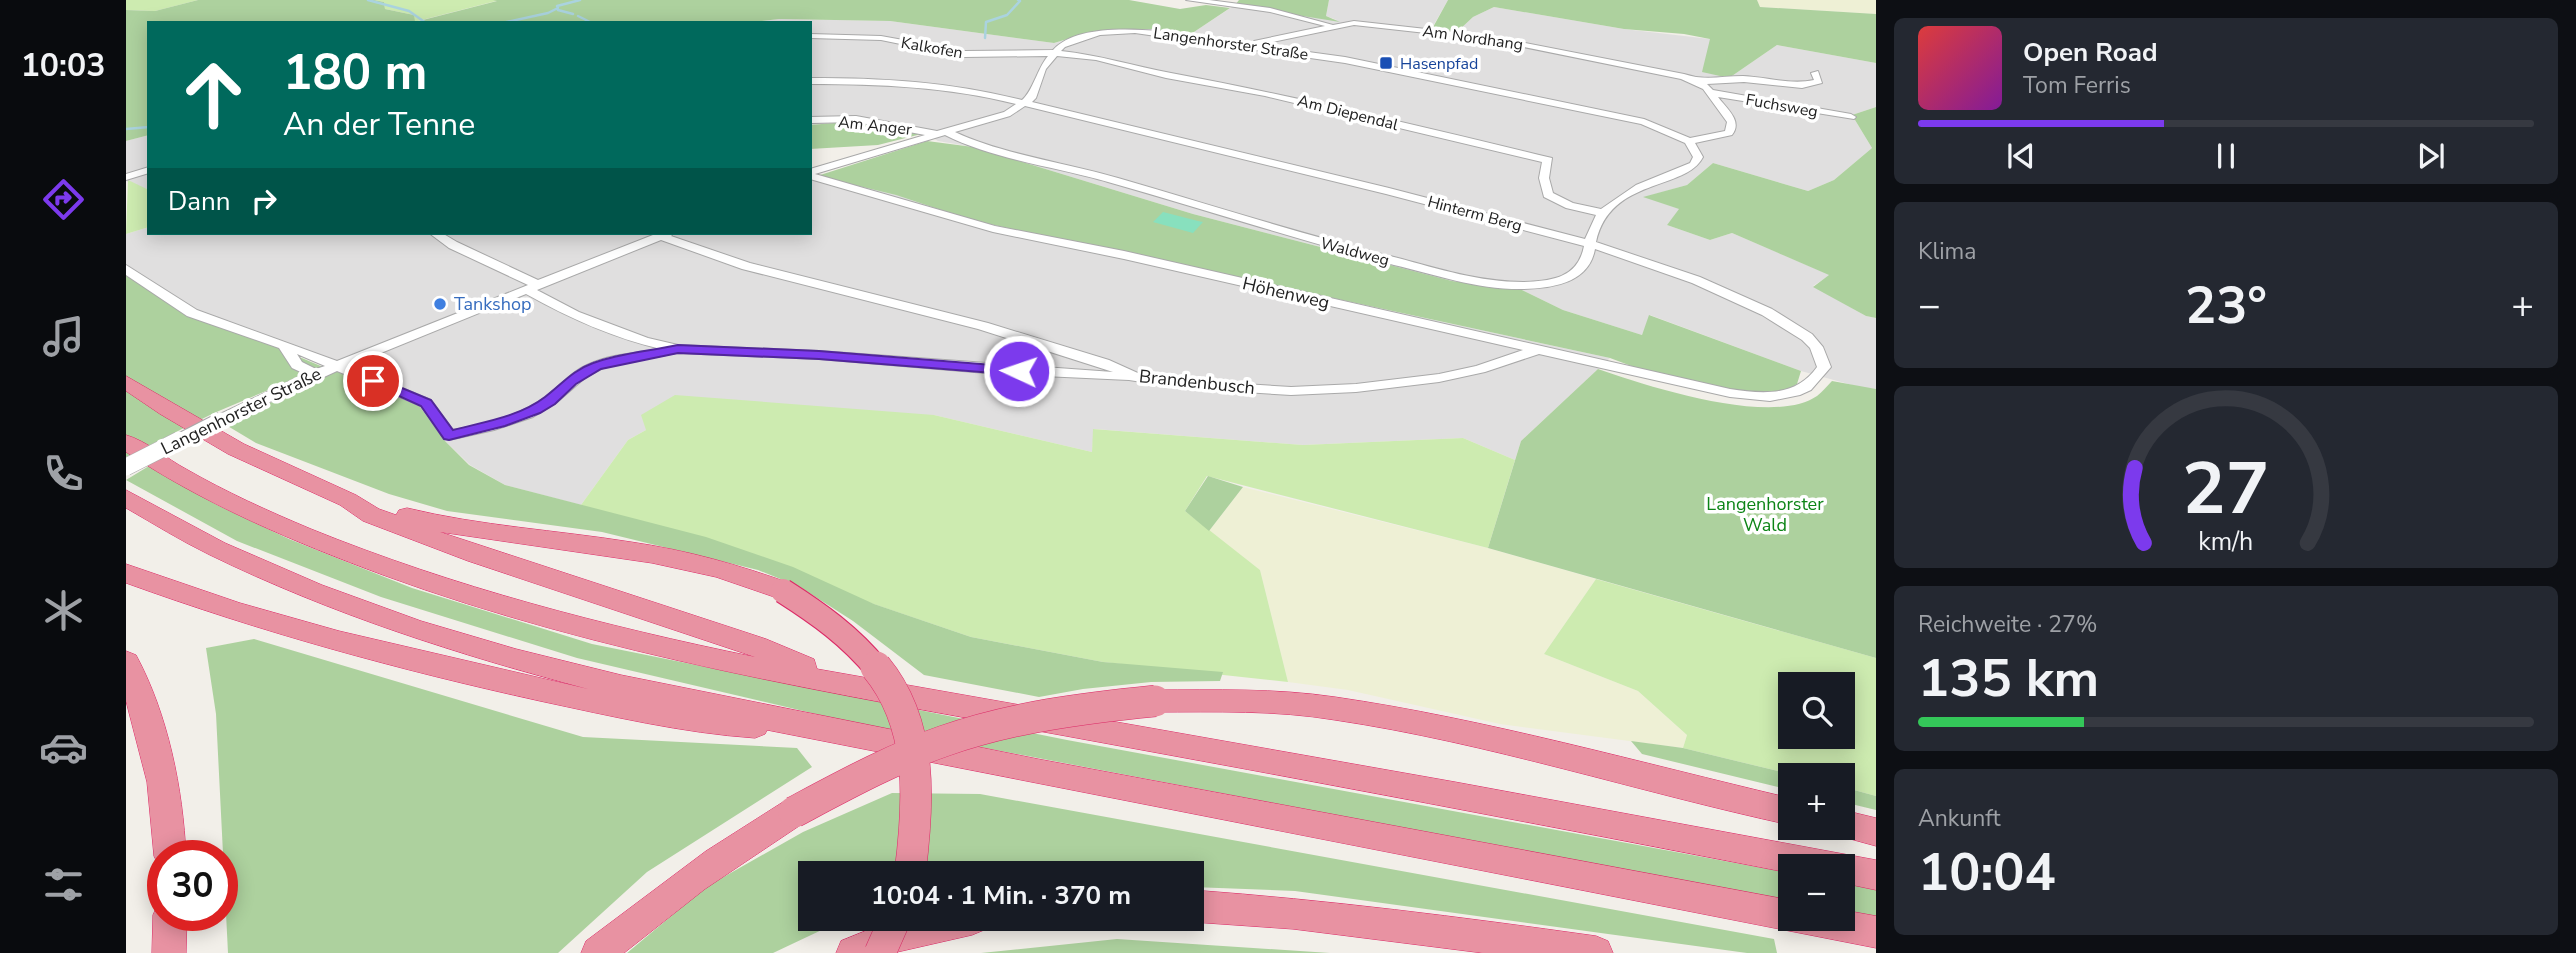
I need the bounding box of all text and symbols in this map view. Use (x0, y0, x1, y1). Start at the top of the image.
street label: Am Nordhang (1421, 20, 1525, 56)
street label: Langenhorster Straße (1152, 22, 1310, 66)
street label: Kalkofen (899, 32, 965, 64)
text: Open Road (2023, 35, 2158, 70)
text: 180 m (283, 39, 427, 106)
text: 10:03 (21, 44, 105, 87)
icon: ahead (168, 49, 259, 140)
place label: Hasenpfad (1400, 53, 1478, 75)
marker: Hasenpfad (1378, 55, 1394, 71)
text: Tom Ferris (2023, 70, 2131, 101)
street label: Fuchsweg (1744, 89, 1820, 123)
street label: Am Diependal (1295, 90, 1401, 136)
text: An der Tenne (283, 103, 475, 146)
street label: Am Anger (837, 111, 913, 141)
icon: previous (2002, 137, 2040, 175)
icon: pause (2207, 137, 2245, 175)
icon: next (2412, 137, 2450, 175)
icon: directions (39, 175, 88, 224)
icon: right (245, 182, 283, 220)
text: Dann (168, 184, 231, 219)
street label: Hinterm Berg (1425, 191, 1524, 237)
street label: Waldweg (1318, 232, 1392, 272)
text: Klima (1918, 236, 1976, 267)
text: 23° (2185, 270, 2267, 341)
street label: Höhenweg (1240, 271, 1332, 315)
text: − (1918, 280, 1941, 331)
text: + (2511, 280, 2534, 331)
place label: Tankshop (454, 292, 531, 316)
marker: Tankshop (432, 296, 448, 312)
icon: music (39, 312, 88, 361)
position arrow (982, 334, 1056, 408)
pin (343, 351, 403, 411)
street label: Langenhorster Straße (157, 362, 325, 460)
icon: arrive (354, 362, 392, 400)
street label: Brandenbusch (1138, 364, 1256, 400)
text: 27 (2182, 439, 2270, 539)
icon: phone (39, 449, 88, 498)
park label: Langenhorster Wald (1706, 492, 1824, 537)
text: km/h (2198, 524, 2254, 558)
icon: climate (39, 586, 88, 635)
text: Reichweite · 27% (1918, 609, 2097, 640)
text: 135 km (1918, 643, 2099, 714)
map controls (1778, 672, 1855, 931)
button: search (1778, 672, 1855, 749)
icon: car (39, 723, 88, 772)
button: + (1778, 763, 1855, 840)
text: Ankunft (1918, 803, 2000, 834)
text: 10:04 (1918, 837, 2056, 908)
speed limit sign: 30 (147, 840, 238, 931)
button: − (1778, 854, 1855, 931)
icon: filters (39, 860, 88, 909)
text: 10:04 · 1 Min. · 370 m (871, 878, 1131, 913)

